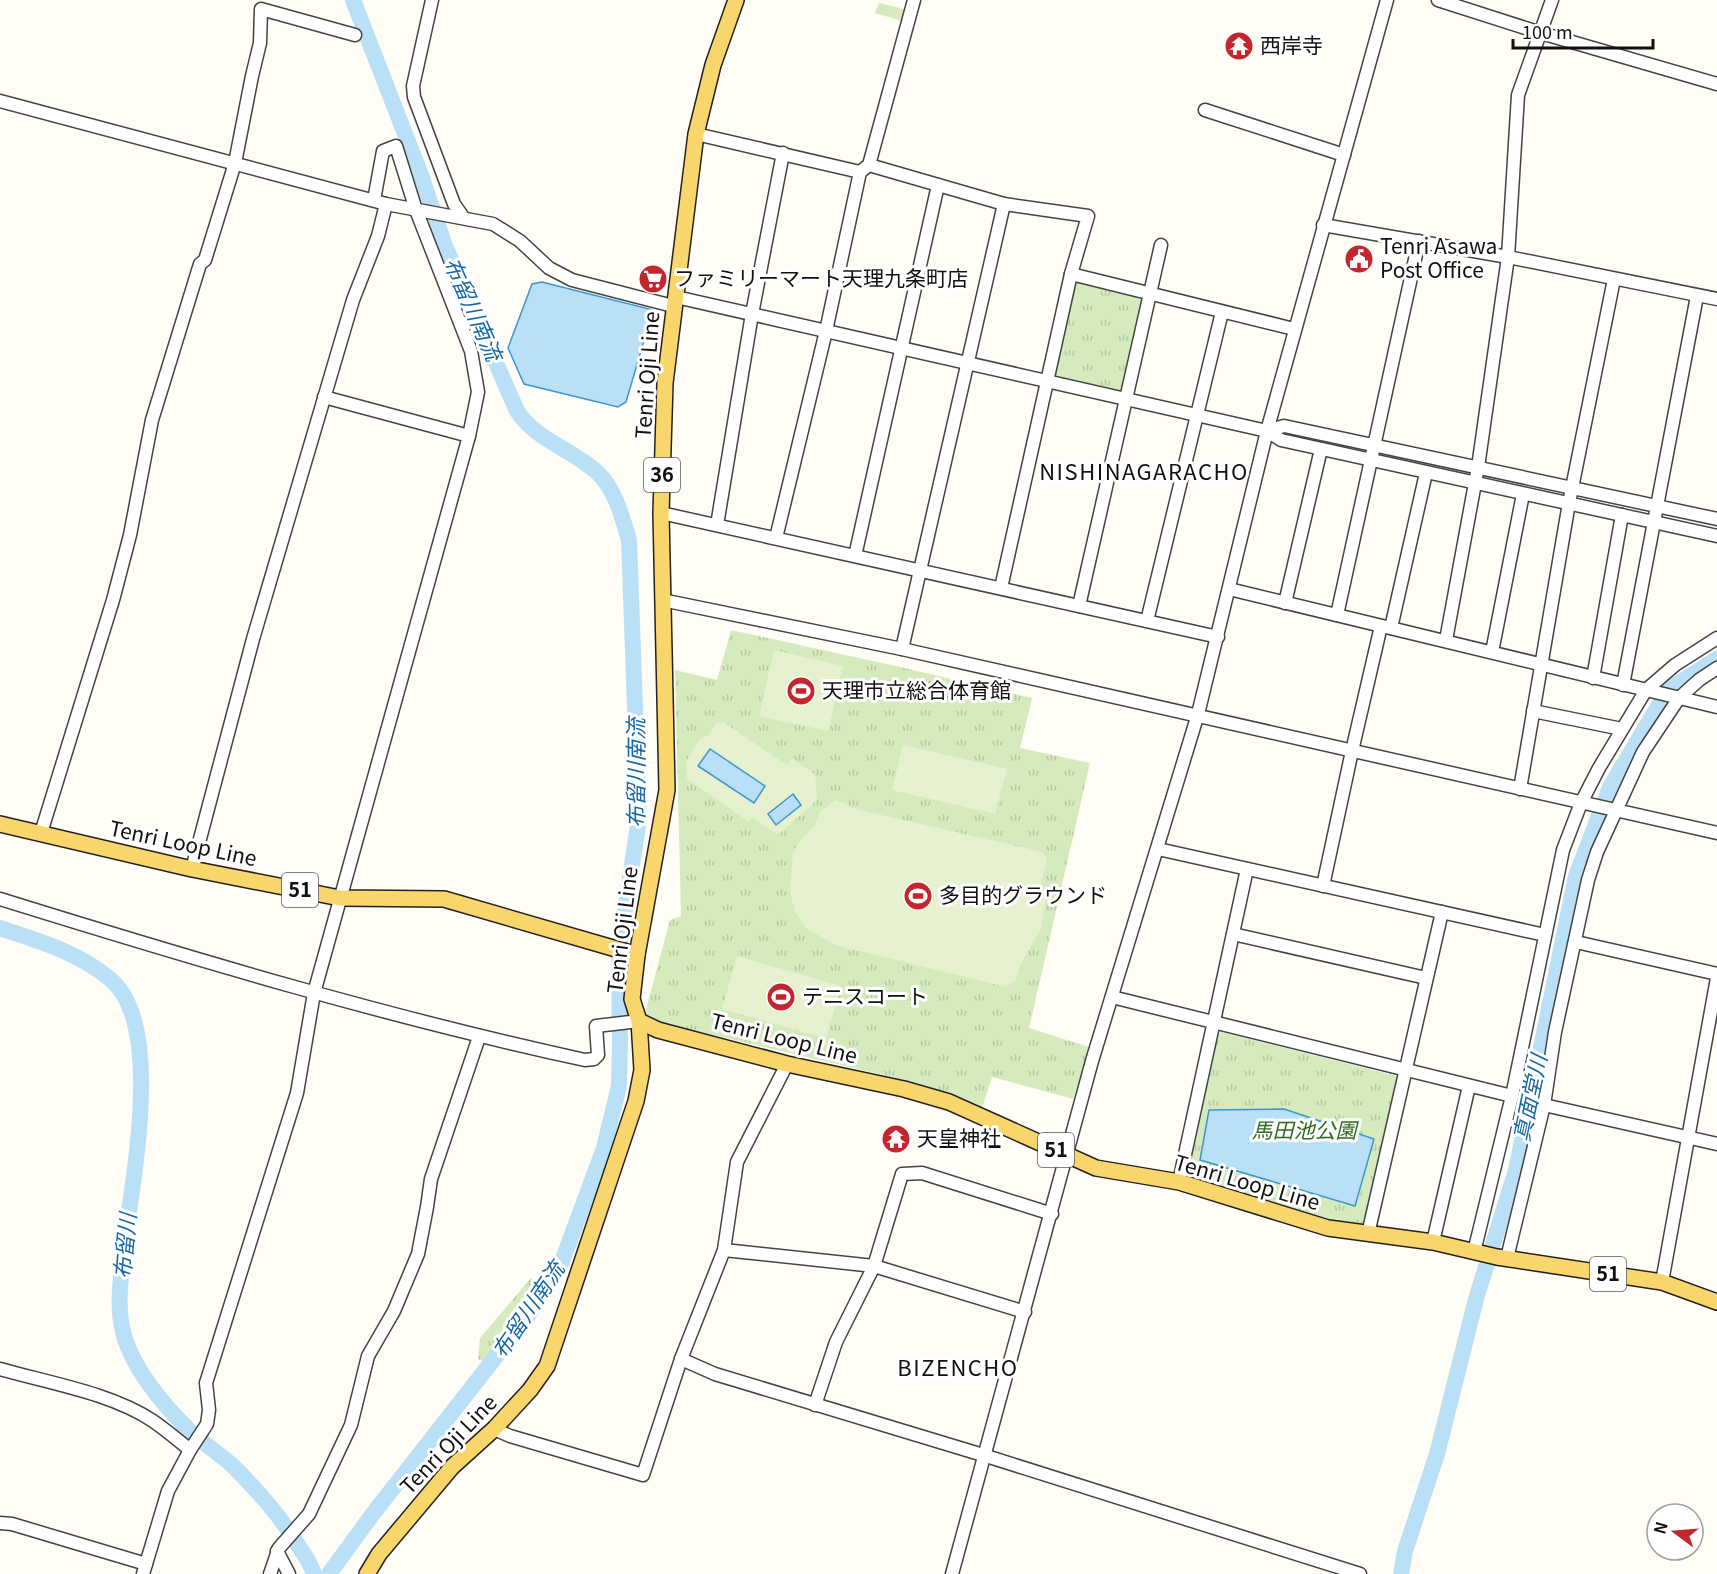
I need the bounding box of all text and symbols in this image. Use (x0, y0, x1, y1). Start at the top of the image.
scale bar (1513, 12, 1652, 50)
text: 100 m (1522, 18, 1573, 44)
place label: 西岸寺 (1260, 29, 1323, 59)
temple icon: 西岸寺 (1223, 30, 1255, 62)
place label: Tenri Asawa Post Office (1380, 230, 1497, 284)
public building icon: Tenri Asawa Post Office (1343, 243, 1375, 275)
water label: 布留川南流 (438, 251, 513, 368)
place label: ファミリーマート天理九条町店 (674, 262, 968, 292)
supermarket icon: ファミリーマート天理九条町店 (637, 263, 669, 295)
street label: Tenri Oji Line (627, 310, 665, 440)
district label: NISHINAGARACHO (1039, 454, 1249, 486)
road number: 36 (644, 458, 680, 492)
place label: 天理市立総合体育館 (822, 674, 1011, 704)
sports icon: 天理市立総合体育館 (785, 675, 817, 707)
water label: 布留川南流 (618, 715, 650, 828)
street label: Tenri Loop Line (107, 812, 260, 872)
street label: Tenri Oji Line (598, 865, 644, 995)
road number: 51 (282, 873, 318, 907)
place label: 多目的グラウンド (939, 879, 1107, 909)
sports icon: 多目的グラウンド (902, 880, 934, 912)
place label: テニスコート (802, 980, 928, 1010)
sports icon: テニスコート (765, 981, 797, 1013)
street label: Tenri Loop Line (708, 1004, 861, 1070)
water label: 真面堂川 (1503, 1049, 1553, 1144)
park label: 馬田池公園 (1252, 1114, 1359, 1144)
place label: 天皇神社 (917, 1122, 1001, 1152)
temple icon: 天皇神社 (880, 1123, 912, 1155)
road number: 51 (1038, 1133, 1074, 1167)
street label: Tenri Loop Line (1171, 1146, 1324, 1216)
water label: 布留川 (104, 1210, 142, 1280)
water label: 布留川南流 (482, 1252, 572, 1363)
road number: 51 (1590, 1257, 1626, 1291)
district label: BIZENCHO (897, 1350, 1019, 1382)
street label: Tenri Oji Line (392, 1387, 503, 1500)
north arrow (1645, 1502, 1705, 1562)
text: N (1646, 1519, 1673, 1537)

